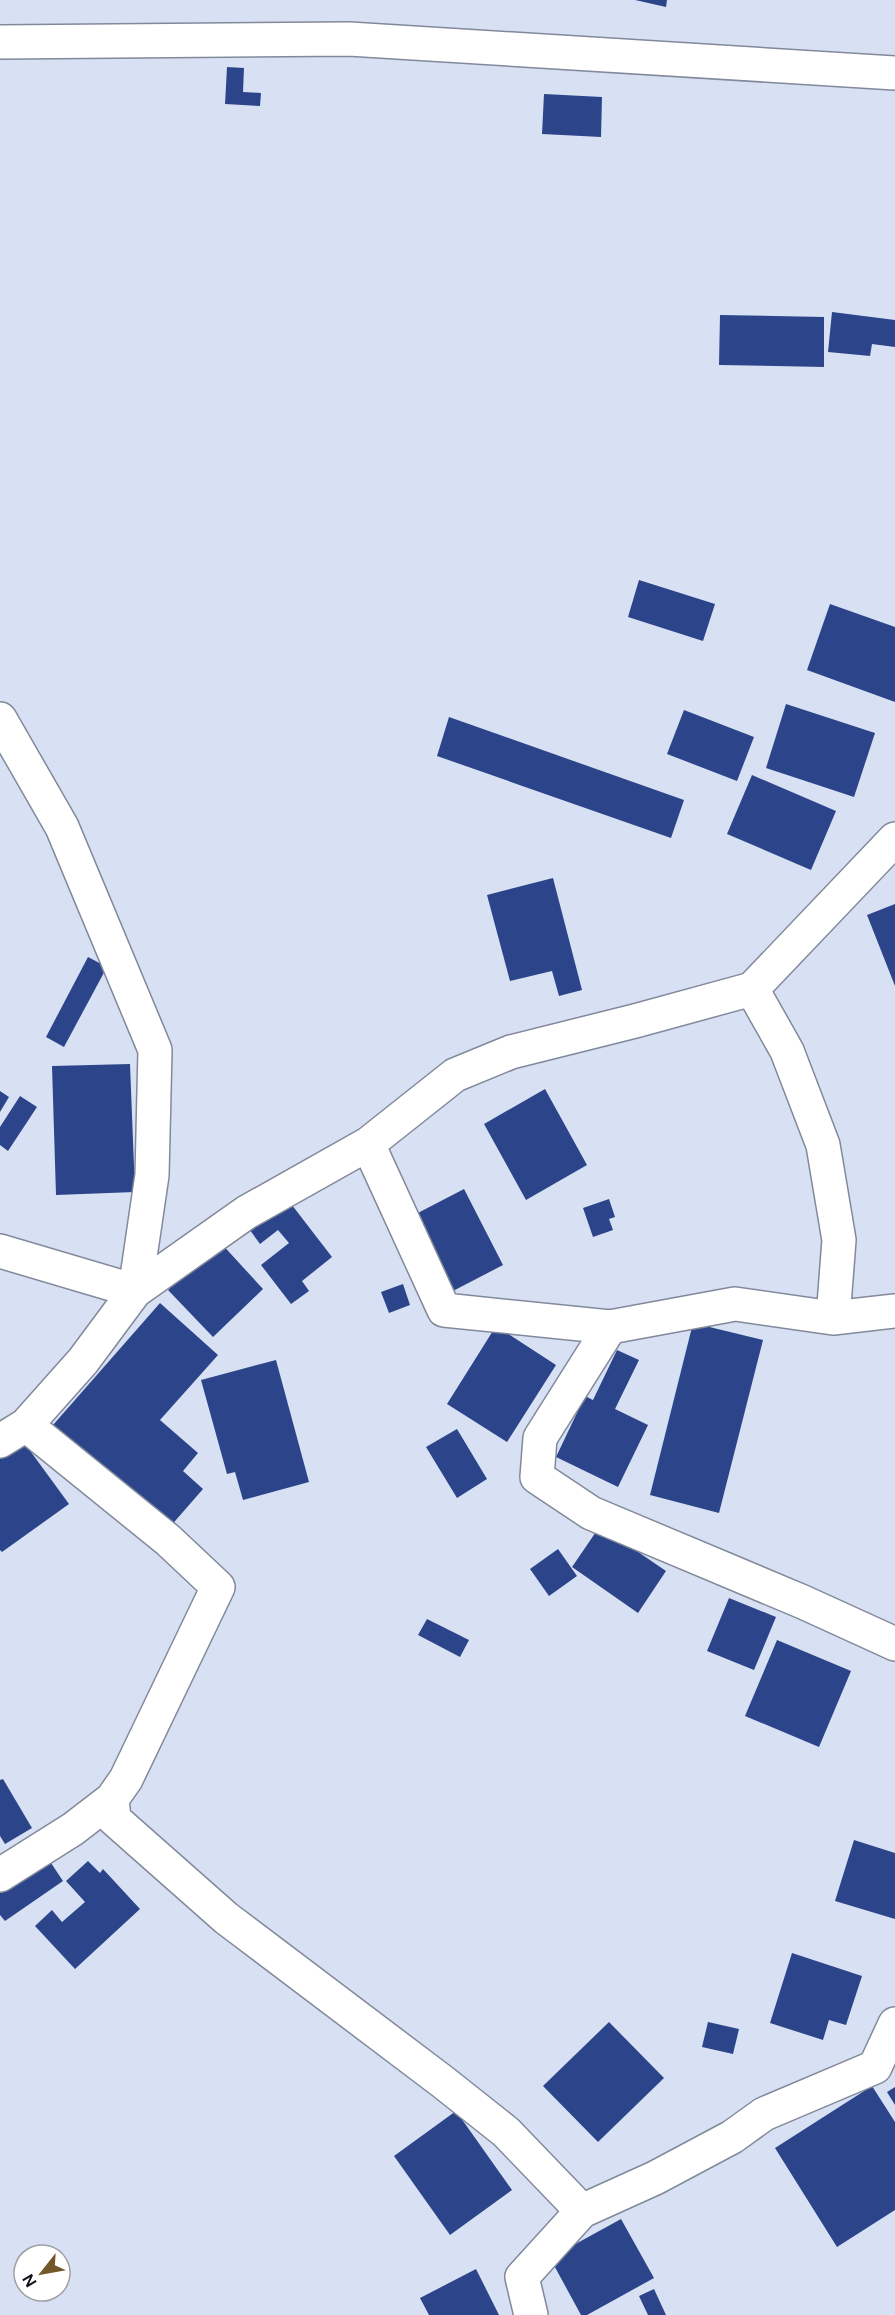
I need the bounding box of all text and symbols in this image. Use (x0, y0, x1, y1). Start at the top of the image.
north arrow (12, 2243, 72, 2303)
text: N (18, 2270, 42, 2291)

